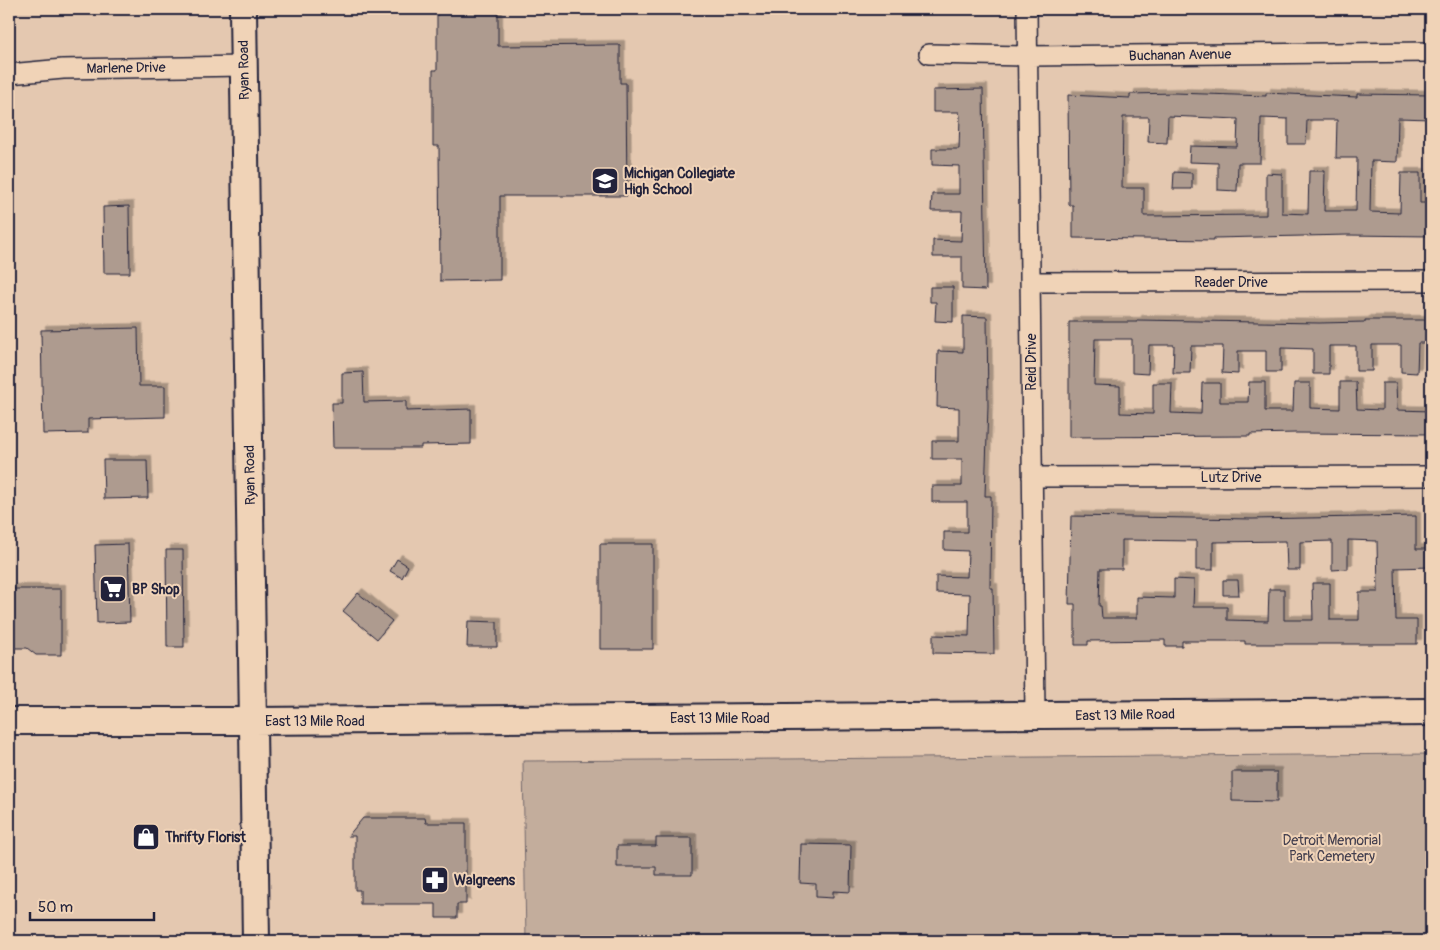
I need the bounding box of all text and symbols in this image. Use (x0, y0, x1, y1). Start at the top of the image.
street label: Ryan Road (235, 40, 253, 100)
street label: Buchanan Avenue (1128, 46, 1232, 64)
street label: Marlene Drive (86, 59, 166, 77)
place label: Michigan Collegiate High School (624, 165, 736, 198)
school or university icon: Michigan Collegiate High School (590, 166, 620, 196)
street label: Reader Drive (1194, 274, 1268, 291)
street label: Reid Drive (1023, 333, 1040, 391)
street label: Ryan Road (241, 445, 259, 505)
street label: Lutz Drive (1201, 469, 1261, 486)
supermarket icon: BP Shop (98, 574, 128, 604)
place label: BP Shop (132, 581, 180, 598)
street label: East 13 Mile Road (1075, 706, 1175, 724)
street label: East 13 Mile Road (670, 710, 770, 727)
street label: East 13 Mile Road (265, 713, 365, 730)
shop icon: Thrifty Florist (131, 822, 161, 852)
place label: Thrifty Florist (164, 829, 246, 846)
park label: Detroit Memorial Park Cemetery (1283, 832, 1381, 865)
pharmacy icon: Walgreens (420, 865, 450, 895)
place label: Walgreens (454, 872, 516, 889)
scale bar (30, 890, 154, 922)
text: 50 m (38, 898, 73, 917)

